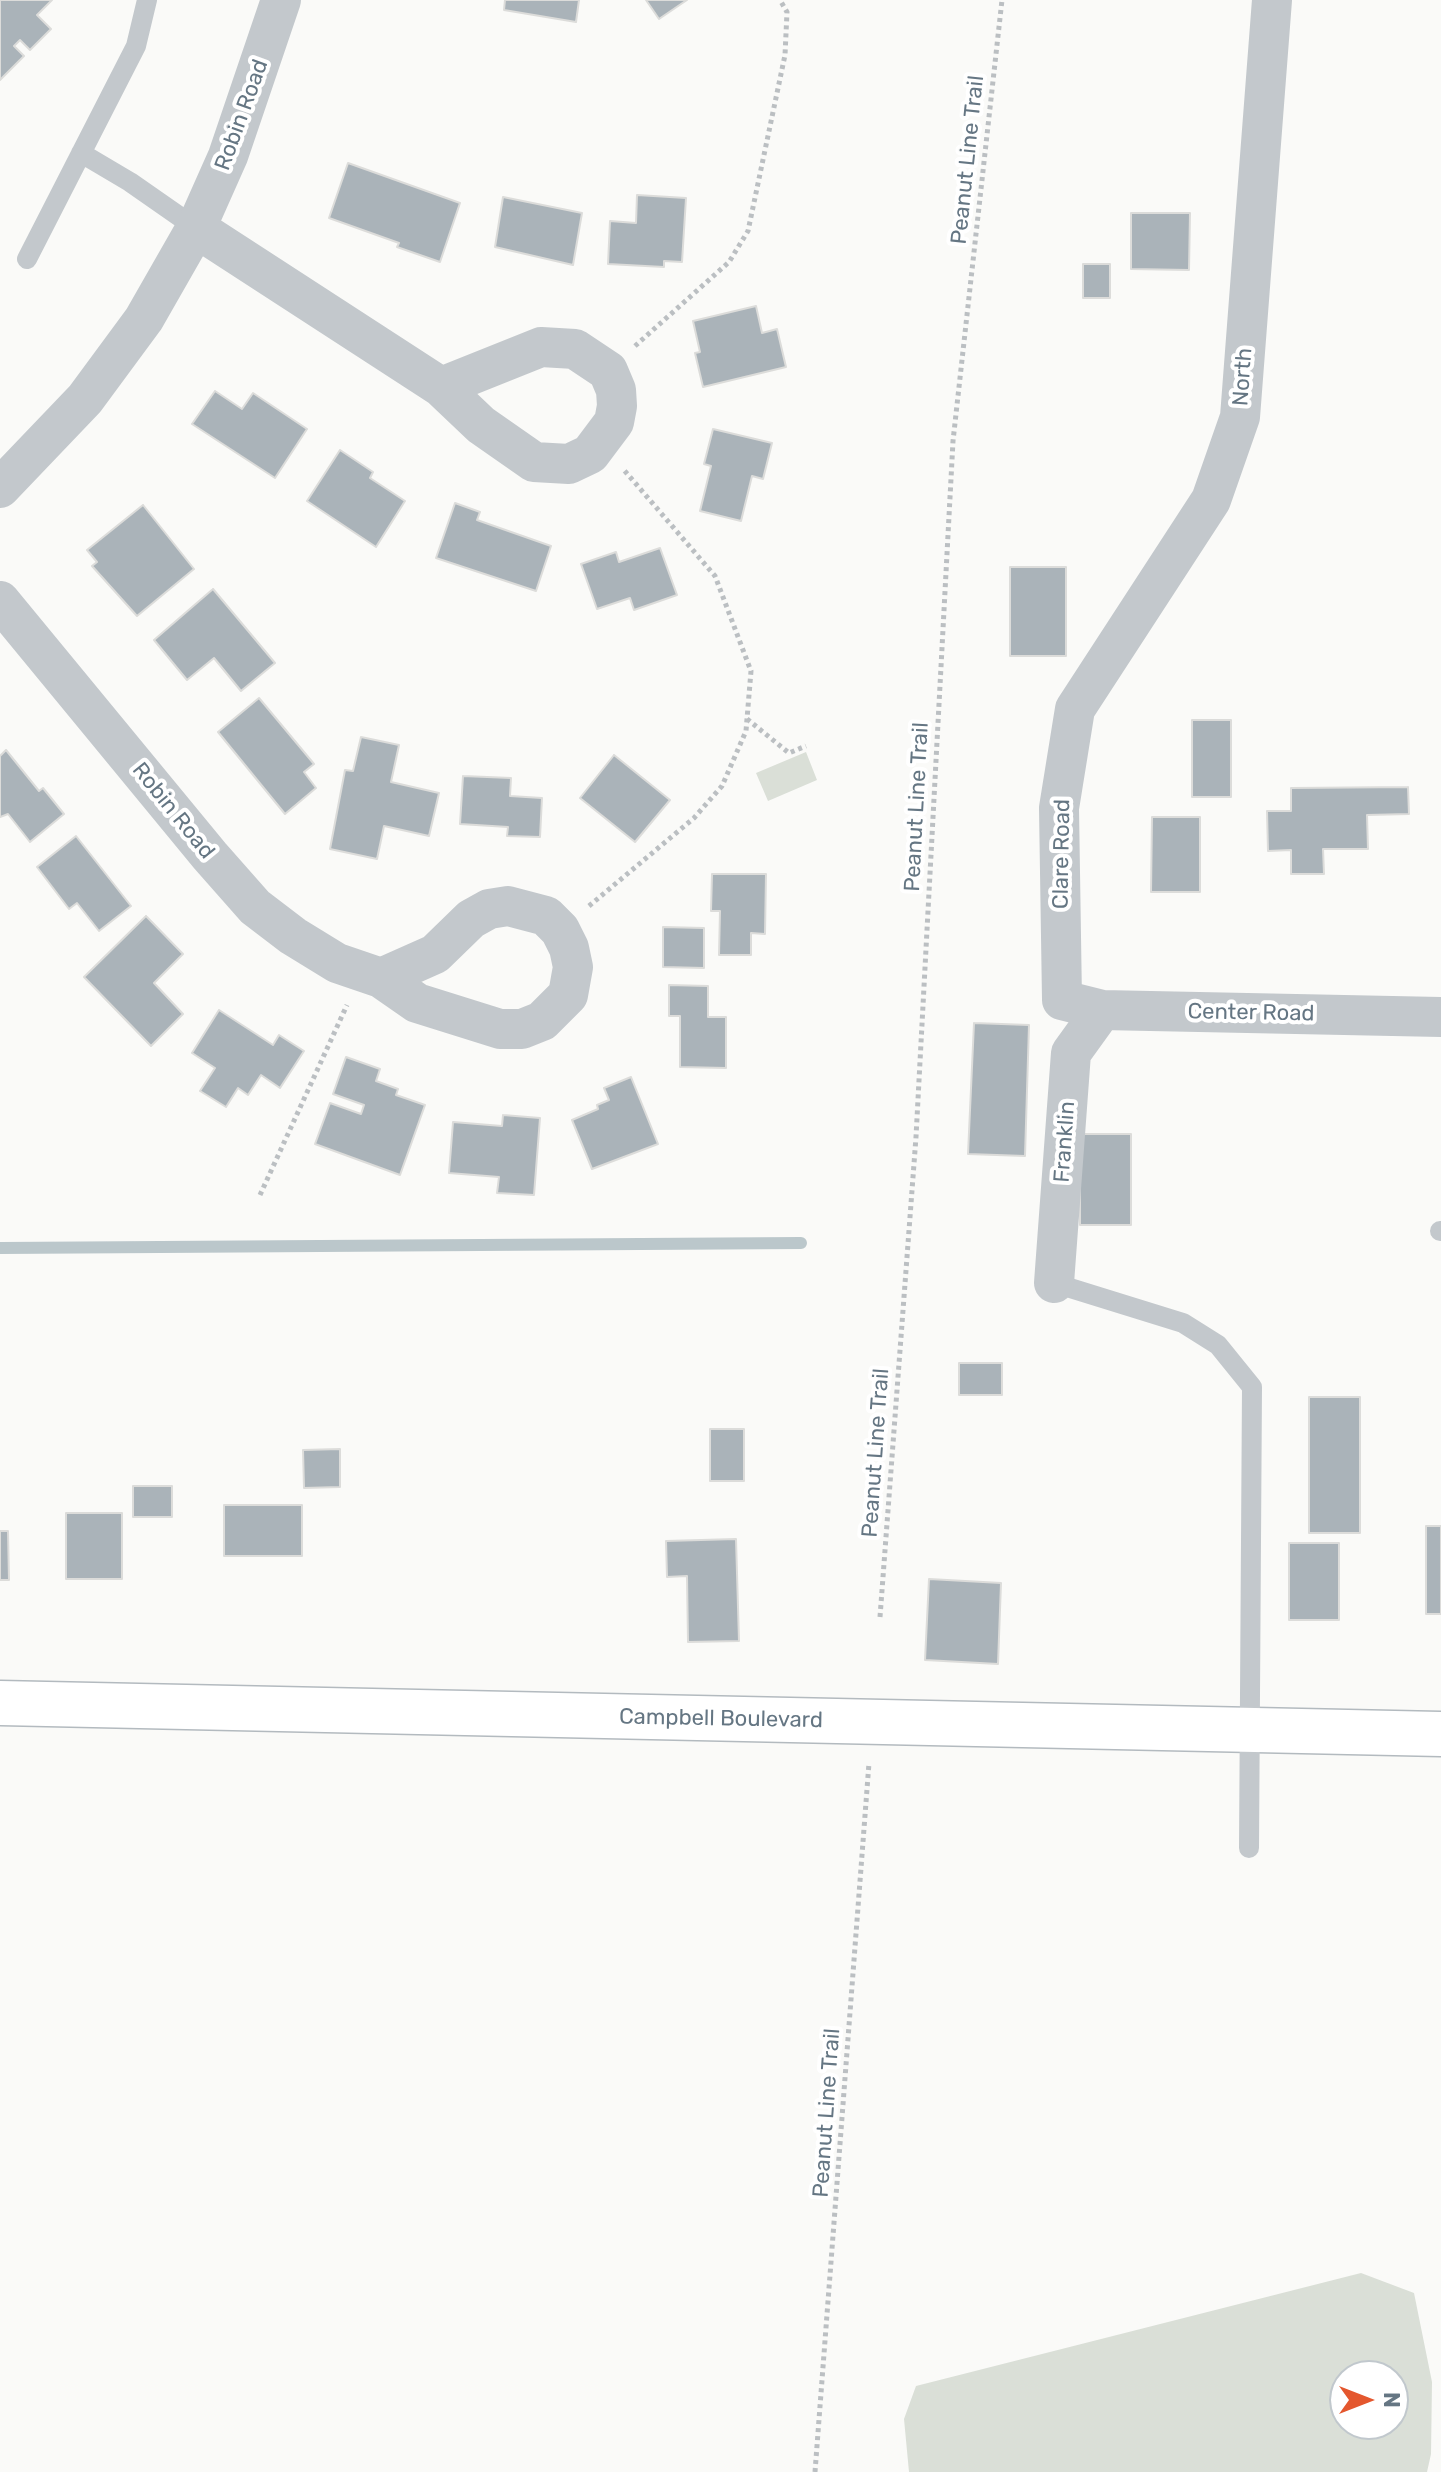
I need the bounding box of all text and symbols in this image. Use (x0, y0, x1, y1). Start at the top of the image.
street label: Robin Road (210, 56, 274, 174)
street label: Peanut Line Trail (946, 74, 990, 246)
street label: North (1228, 347, 1258, 407)
street label: Peanut Line Trail (899, 722, 935, 892)
street label: Robin Road (126, 758, 220, 864)
street label: Clare Road (1048, 799, 1076, 909)
street label: Center Road (1187, 999, 1315, 1027)
street label: Franklin (1049, 1100, 1081, 1184)
street label: Peanut Line Trail (857, 1367, 895, 1539)
street label: Campbell Boulevard (619, 1704, 823, 1734)
street label: Peanut Line Trail (808, 2027, 846, 2199)
north arrow (1329, 2360, 1409, 2440)
text: N (1378, 2392, 1405, 2408)

